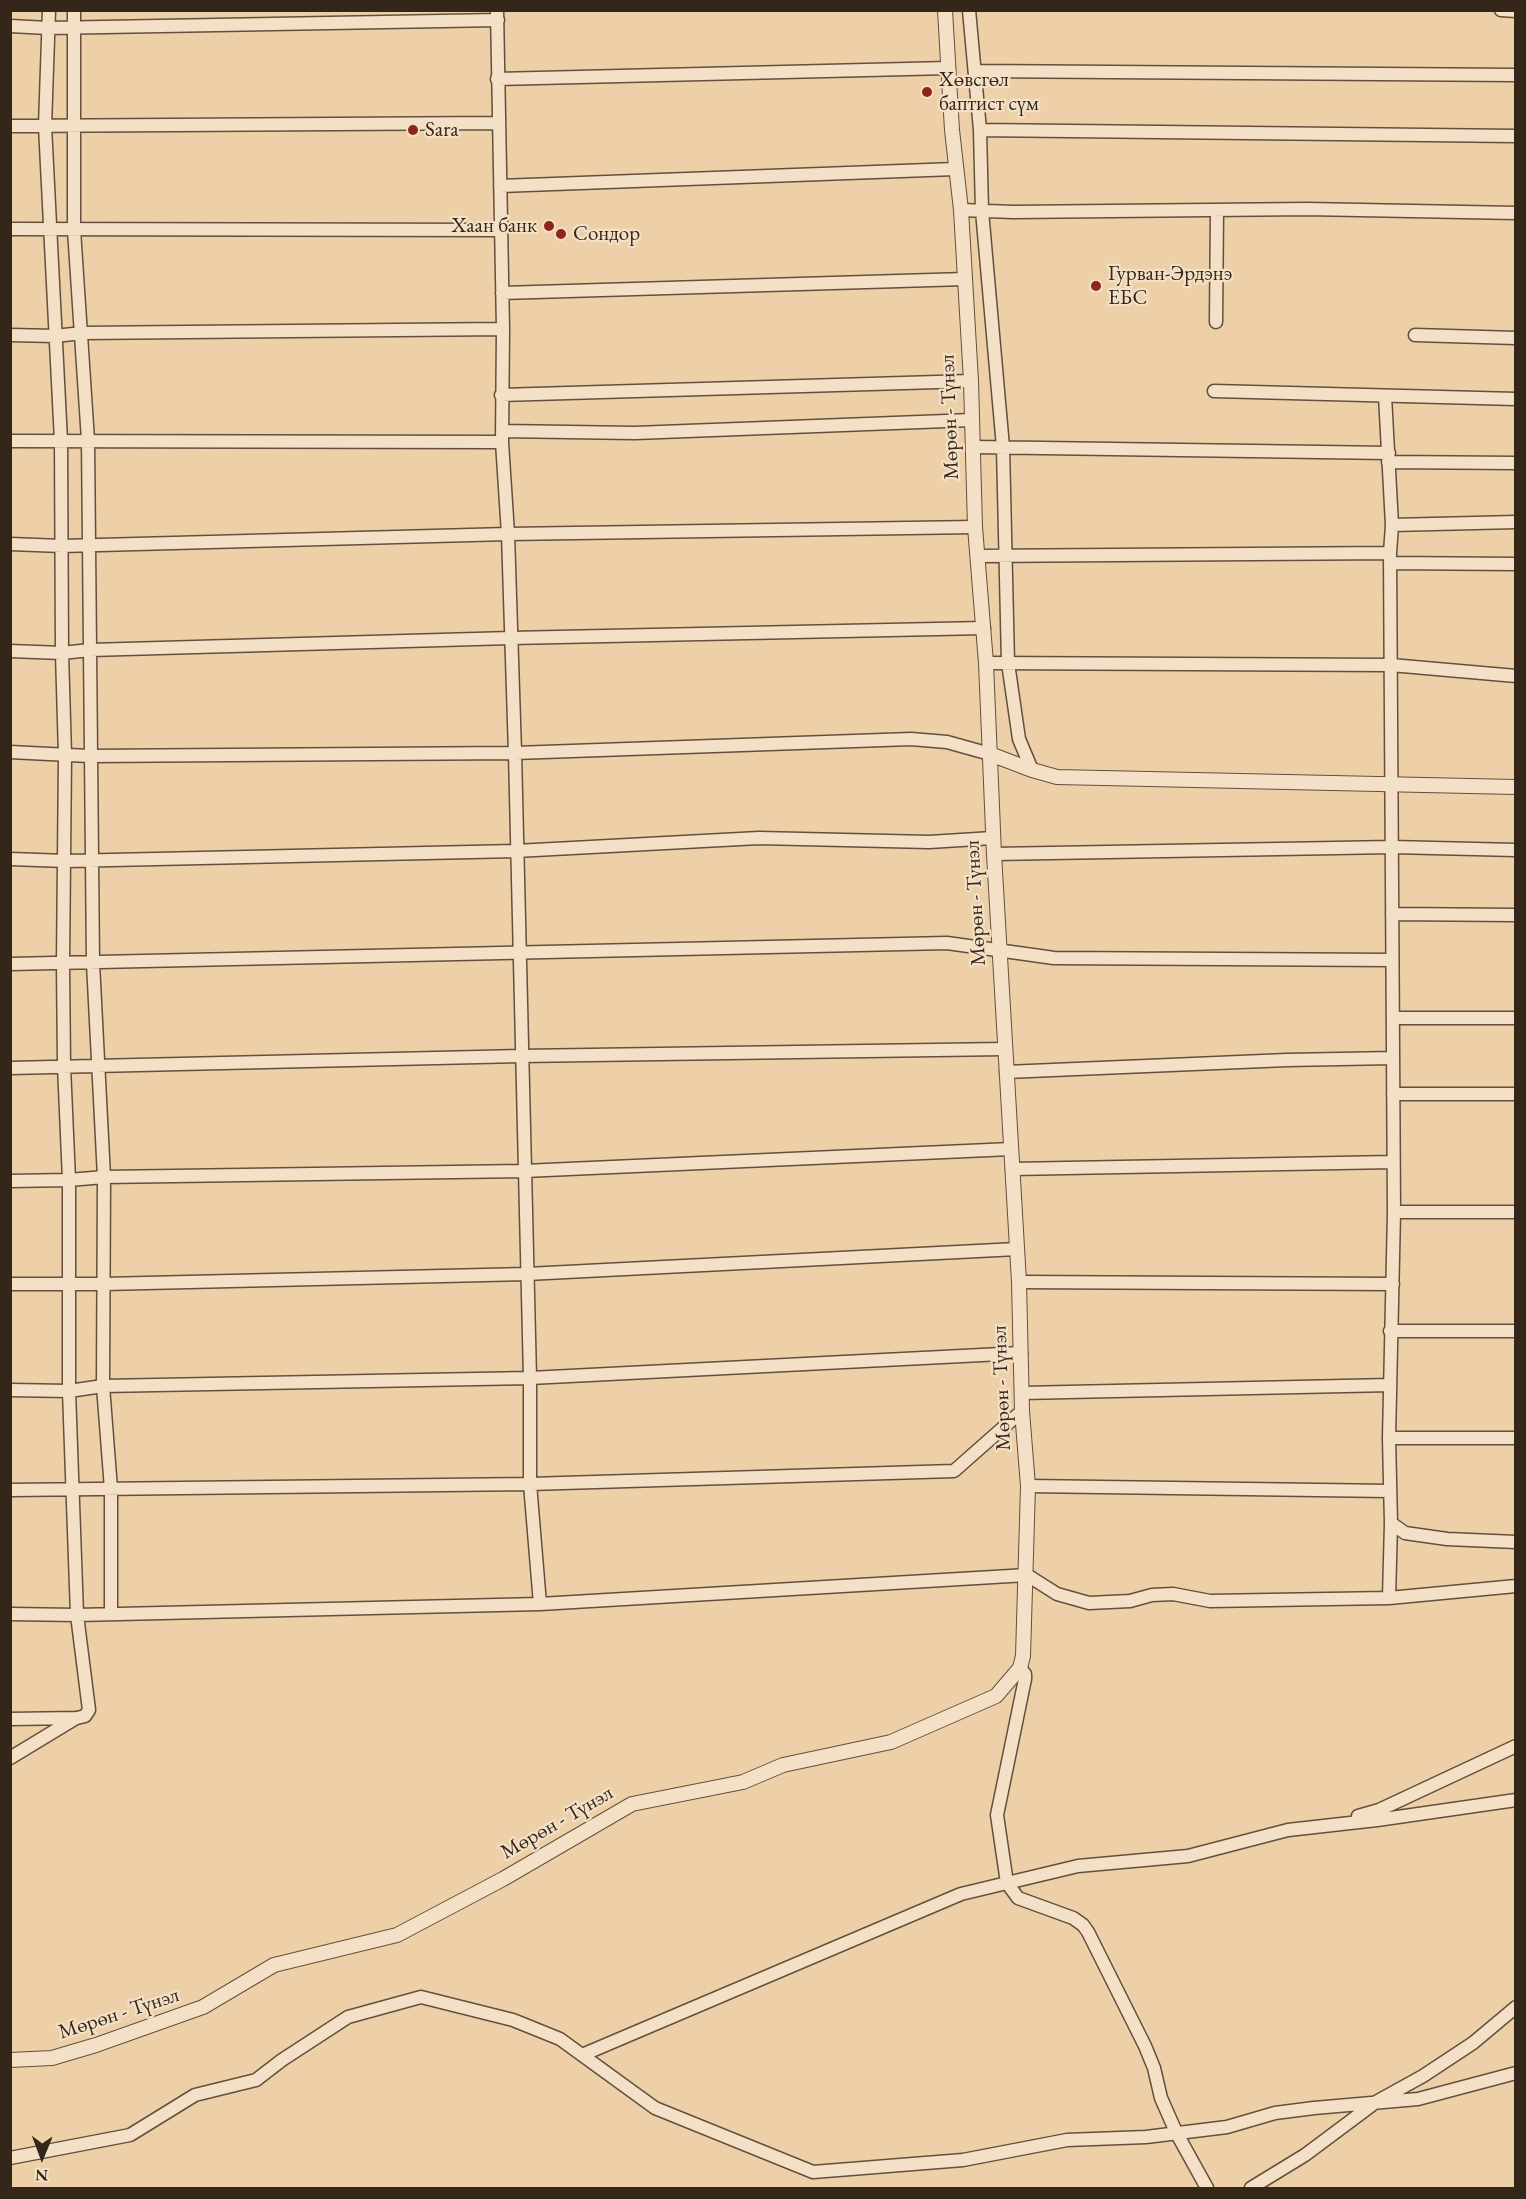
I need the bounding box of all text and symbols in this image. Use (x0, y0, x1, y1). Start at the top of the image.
place label: Хөвсгөл баптист сүм (939, 67, 1039, 117)
marker: Хөвсгөл баптист сүм (920, 85, 934, 99)
place label: Sara (425, 117, 459, 143)
marker: Sara (406, 123, 420, 137)
place label: Хаан банк (451, 213, 537, 239)
marker: Хаан банк (542, 219, 556, 233)
place label: Сондор (573, 221, 640, 247)
marker: Сондор (554, 227, 568, 241)
place label: Гурван-Эрдэнэ ЕБС (1108, 261, 1232, 311)
marker: Гурван-Эрдэнэ ЕБС (1089, 279, 1103, 293)
street label: Мөрөн - Түнэл (935, 354, 965, 480)
street label: Мөрөн - Түнэл (960, 840, 992, 966)
street label: Мөрөн - Түнэл (987, 1325, 1017, 1451)
street label: Мөрөн - Түнэл (496, 1781, 618, 1865)
street label: Мөрөн - Түнэл (55, 1983, 183, 2045)
north arrow (12, 2127, 72, 2187)
text: N (35, 2165, 48, 2186)

